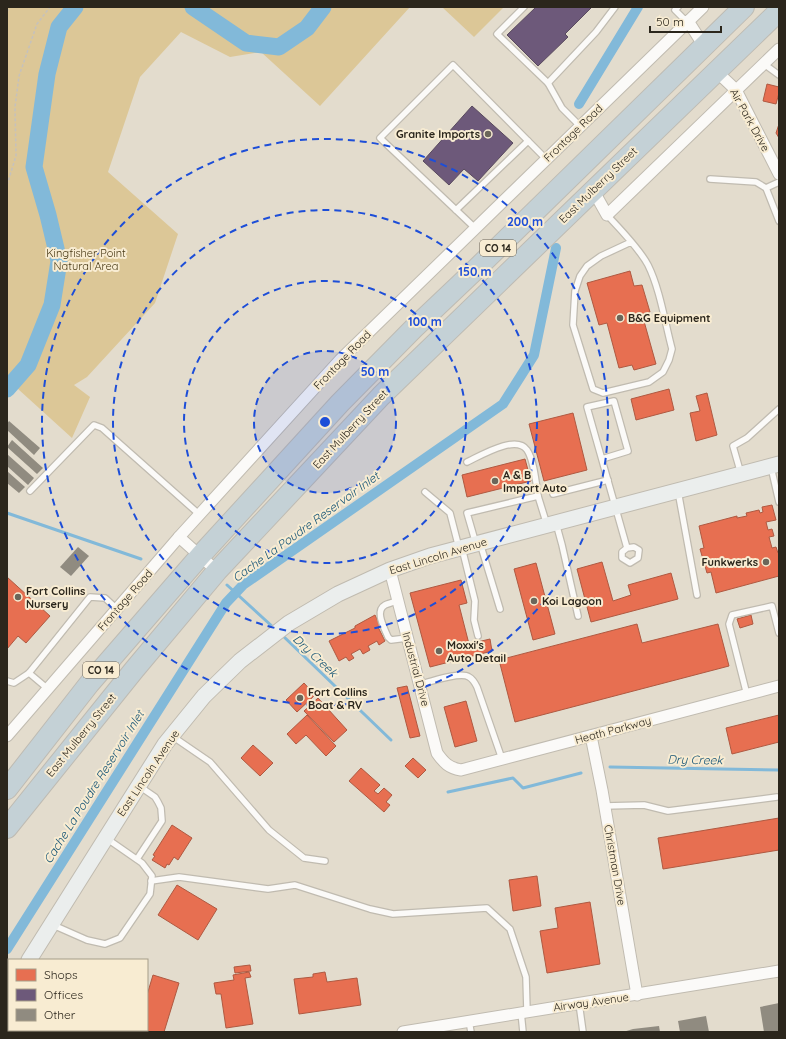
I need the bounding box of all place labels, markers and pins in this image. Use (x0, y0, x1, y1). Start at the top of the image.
place label: Granite Imports (396, 127, 480, 141)
marker: Granite Imports (483, 129, 493, 139)
place label: B&G Equipment (628, 311, 711, 325)
marker: B&G Equipment (615, 313, 625, 323)
centre of rings (318, 415, 332, 429)
place label: A & B Import Auto (503, 468, 567, 495)
marker: A & B Import Auto (490, 476, 500, 486)
place label: Funkwerks (701, 555, 758, 569)
marker: Funkwerks (761, 557, 771, 567)
place label: Fort Collins Nursery (26, 584, 85, 611)
marker: Fort Collins Nursery (13, 592, 23, 602)
place label: Koi Lagoon (542, 594, 602, 608)
marker: Koi Lagoon (529, 596, 539, 606)
place label: Moxxi's Auto Detail (447, 638, 506, 665)
marker: Moxxi's Auto Detail (434, 646, 444, 656)
place label: Fort Collins Boat & RV (308, 685, 367, 712)
marker: Fort Collins Boat & RV (295, 693, 305, 703)

